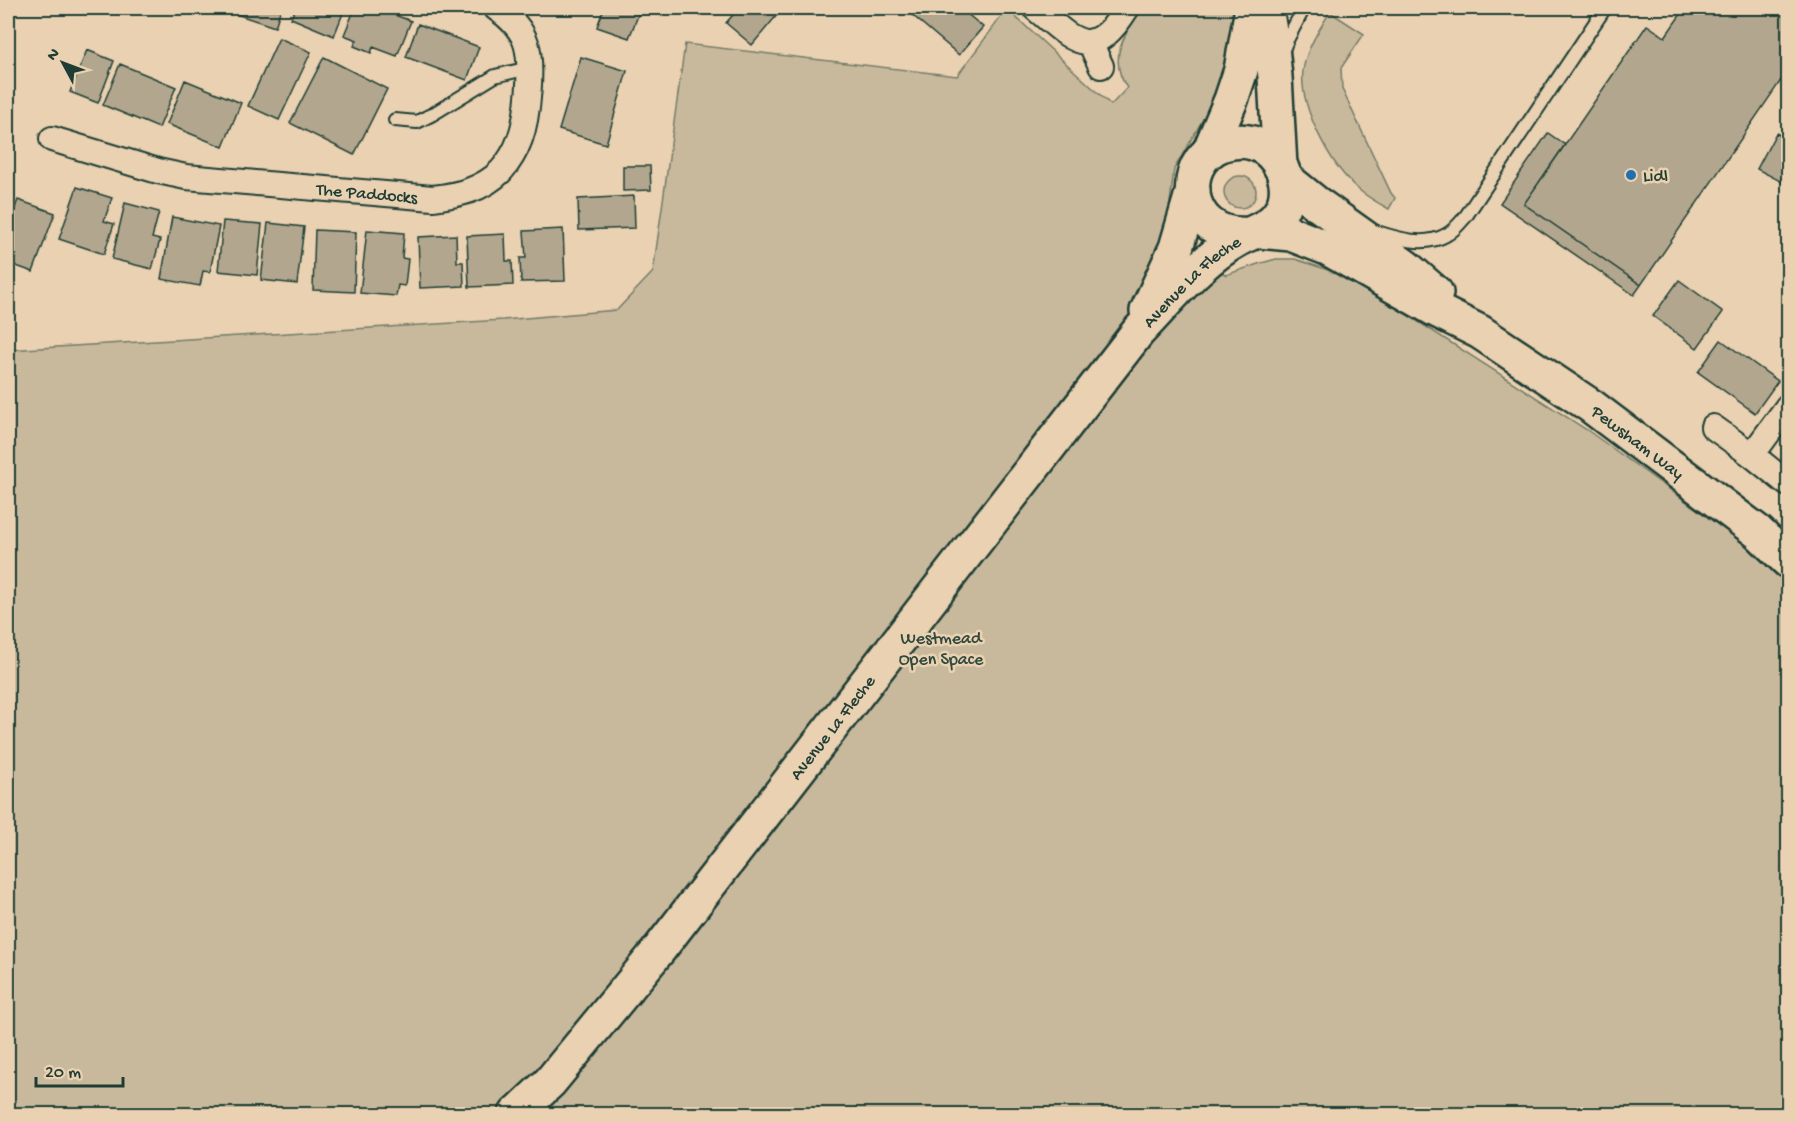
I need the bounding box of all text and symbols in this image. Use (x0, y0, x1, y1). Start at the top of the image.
north arrow (33, 33, 93, 93)
text: N (44, 45, 65, 66)
place label: Lidl (1643, 167, 1668, 188)
marker: Lidl (1624, 168, 1638, 182)
street label: The Paddocks (314, 180, 420, 210)
street label: Avenue La Fleche (1139, 232, 1246, 333)
street label: Pewsham Way (1585, 401, 1687, 485)
park label: Westmead Open Space (899, 629, 984, 671)
street label: Avenue La Fleche (787, 671, 881, 785)
scale bar (36, 1050, 123, 1088)
text: 20 m (45, 1063, 81, 1084)

